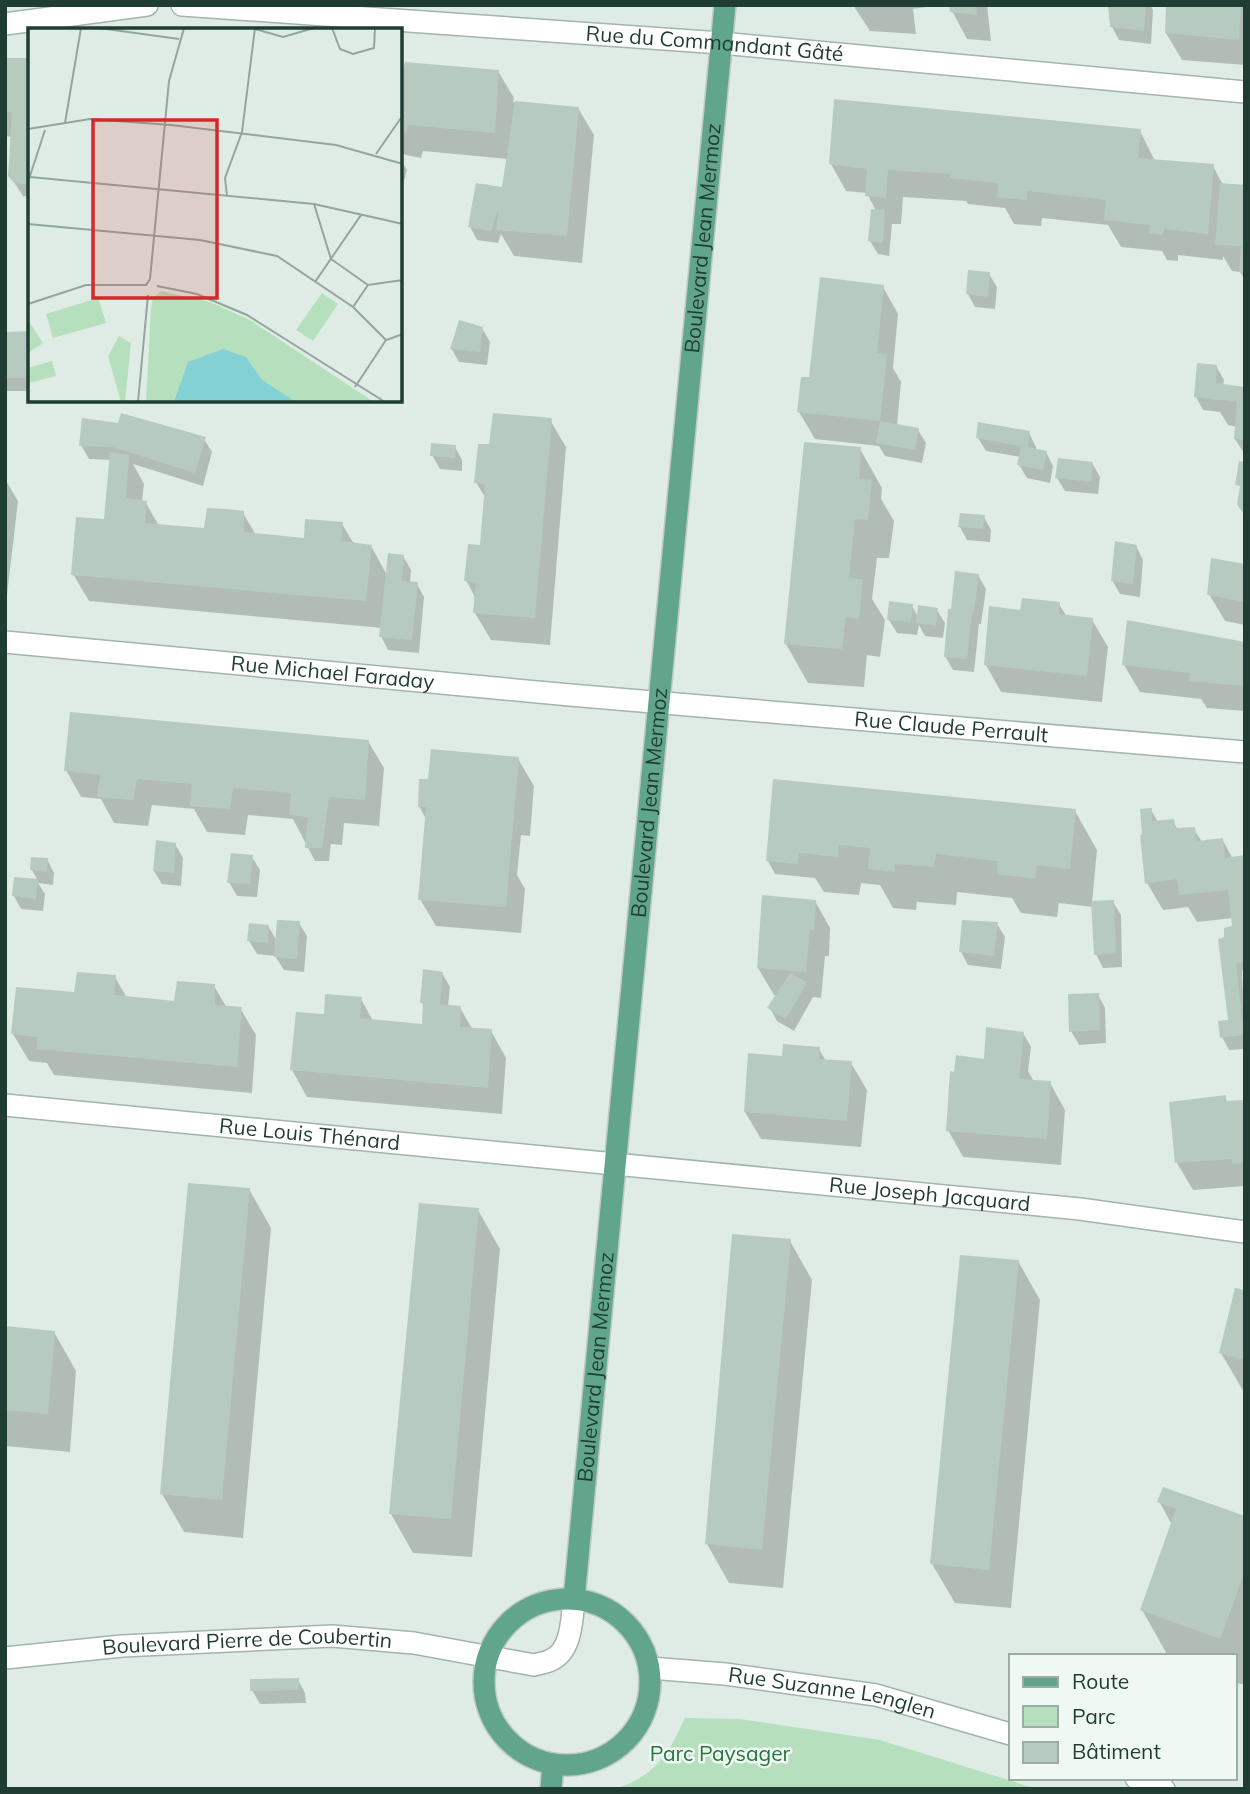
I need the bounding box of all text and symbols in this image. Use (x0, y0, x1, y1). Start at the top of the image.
street label: Rue du Commandant Gâté (585, 20, 845, 66)
inset map (28, 28, 402, 402)
street label: Boulevard Jean Mermoz (678, 122, 726, 354)
street label: Rue Michael Faraday (230, 649, 436, 694)
street label: Boulevard Jean Mermoz (625, 686, 672, 919)
street label: Rue Claude Perrault (853, 705, 1049, 747)
street label: Rue Louis Thénard (218, 1112, 401, 1155)
street label: Rue Joseph Jacquard (828, 1171, 1032, 1216)
street label: Boulevard Jean Mermoz (571, 1251, 619, 1483)
street label: Boulevard Pierre de Coubertin (101, 1622, 393, 1660)
legend (1009, 1654, 1236, 1780)
street label: Rue Suzanne Lenglen (727, 1661, 939, 1724)
text: Route (1072, 1668, 1129, 1694)
text: Parc (1072, 1703, 1116, 1729)
text: Bâtiment (1072, 1738, 1161, 1764)
park label: Parc Paysager (650, 1740, 791, 1766)

